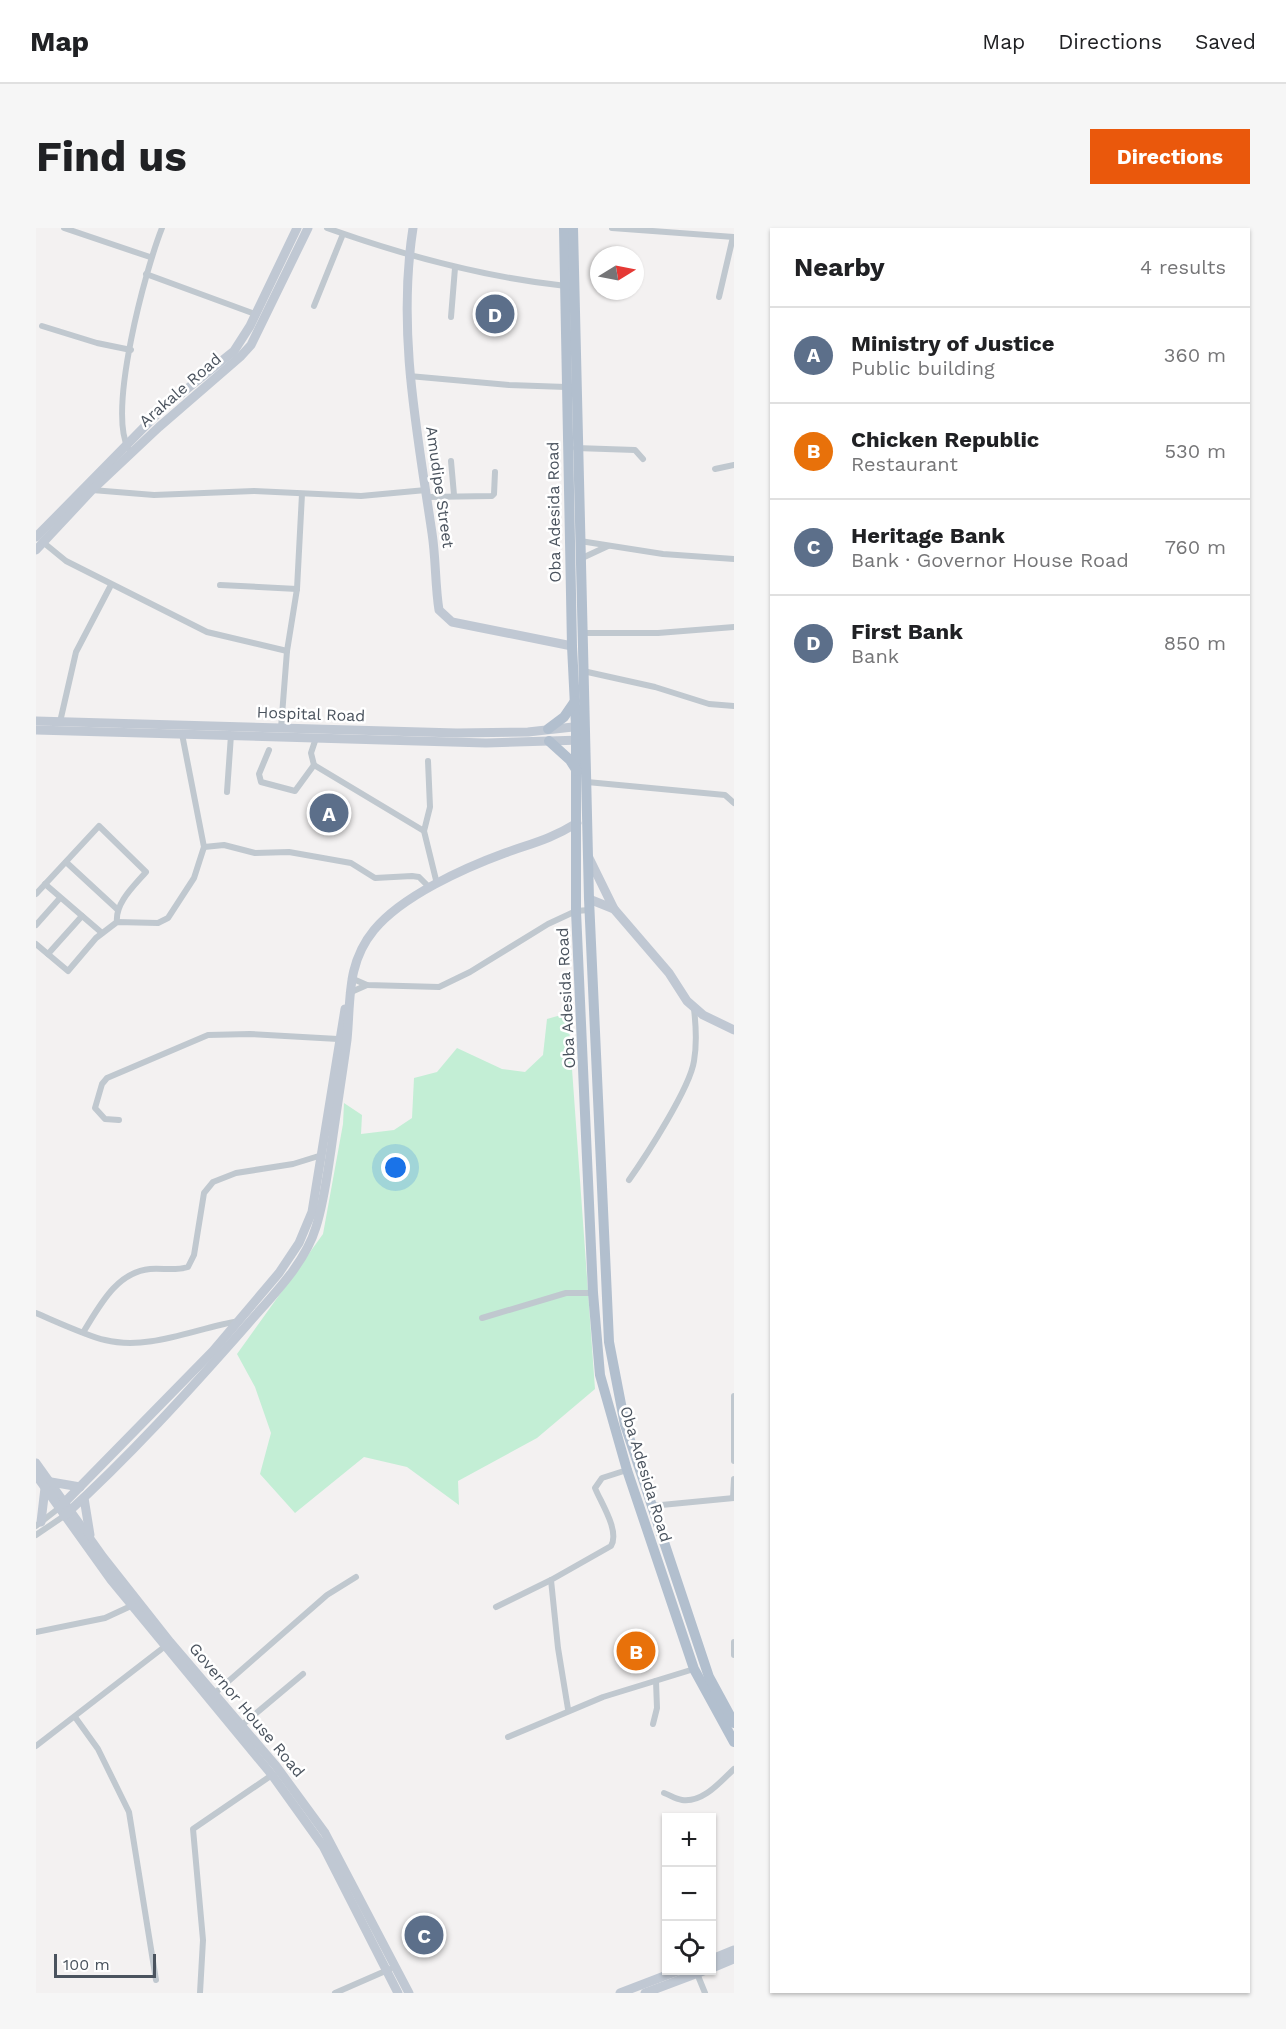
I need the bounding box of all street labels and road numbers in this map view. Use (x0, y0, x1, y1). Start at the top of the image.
street label: Arakale Road (135, 349, 225, 431)
street label: Amudipe Street (422, 425, 458, 549)
street label: Oba Adesida Road (543, 441, 565, 583)
street label: Hospital Road (256, 703, 366, 725)
street label: Oba Adesida Road (553, 927, 579, 1069)
street label: Oba Adesida Road (616, 1404, 676, 1544)
street label: Governor House Road (185, 1639, 309, 1781)

